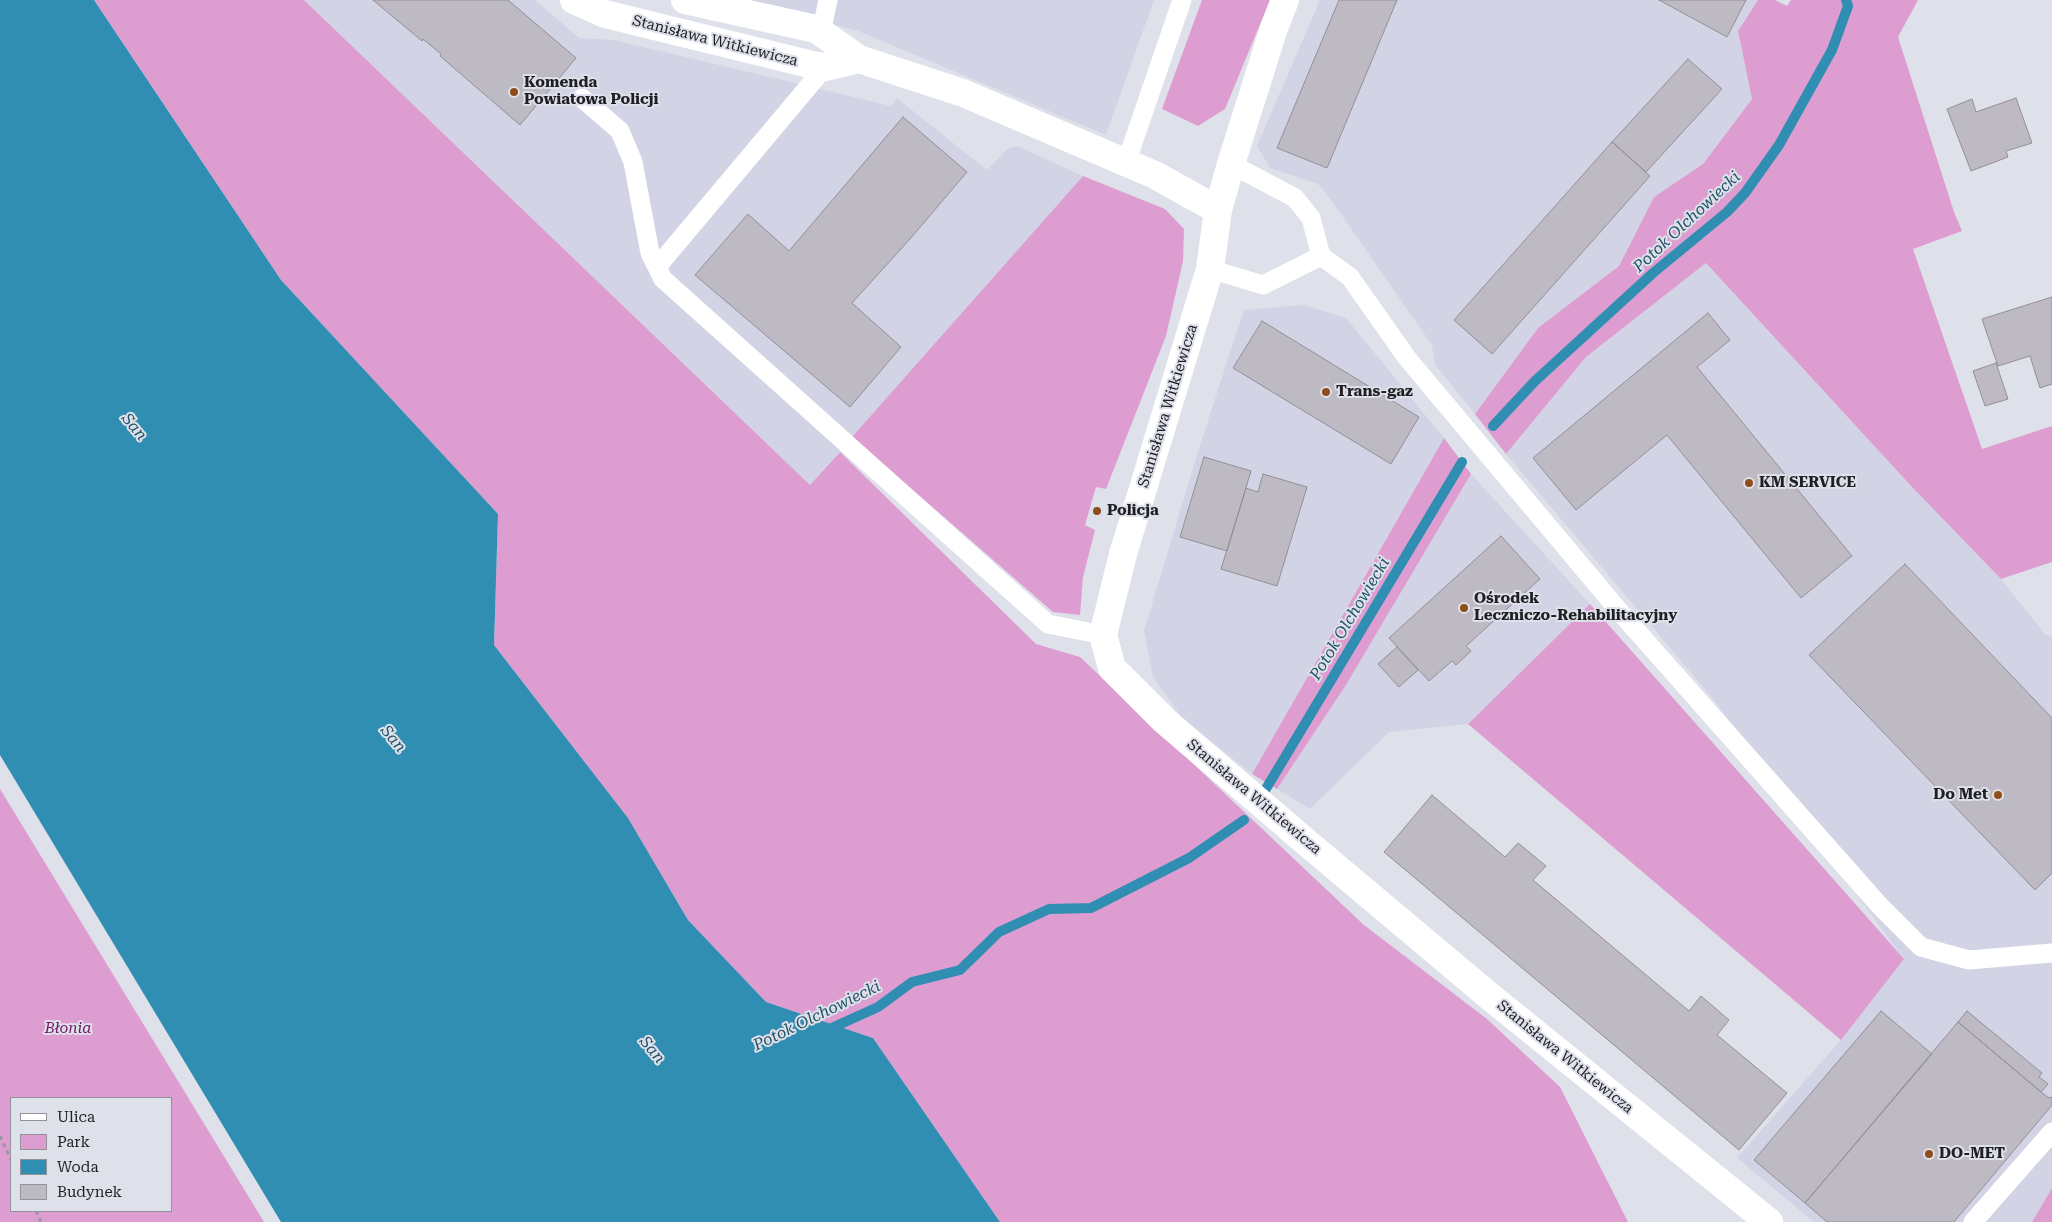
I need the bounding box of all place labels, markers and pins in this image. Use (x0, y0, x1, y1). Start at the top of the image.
place label: Komenda Powiatowa Policji (524, 74, 659, 109)
marker: Komenda Powiatowa Policji (508, 86, 520, 98)
place label: Trans-gaz (1336, 383, 1413, 401)
marker: Trans-gaz (1320, 386, 1332, 398)
place label: KM SERVICE (1759, 474, 1856, 492)
marker: KM SERVICE (1743, 477, 1755, 489)
place label: Policja (1107, 502, 1159, 520)
marker: Policja (1091, 505, 1103, 517)
place label: Ośrodek Leczniczo-Rehabilitacyjny (1474, 590, 1677, 625)
marker: Ośrodek Leczniczo-Rehabilitacyjny (1458, 602, 1470, 614)
place label: Do Met (1933, 786, 1988, 804)
marker: Do Met (1992, 789, 2004, 801)
place label: DO-MET (1939, 1145, 2005, 1163)
marker: DO-MET (1923, 1148, 1935, 1160)

